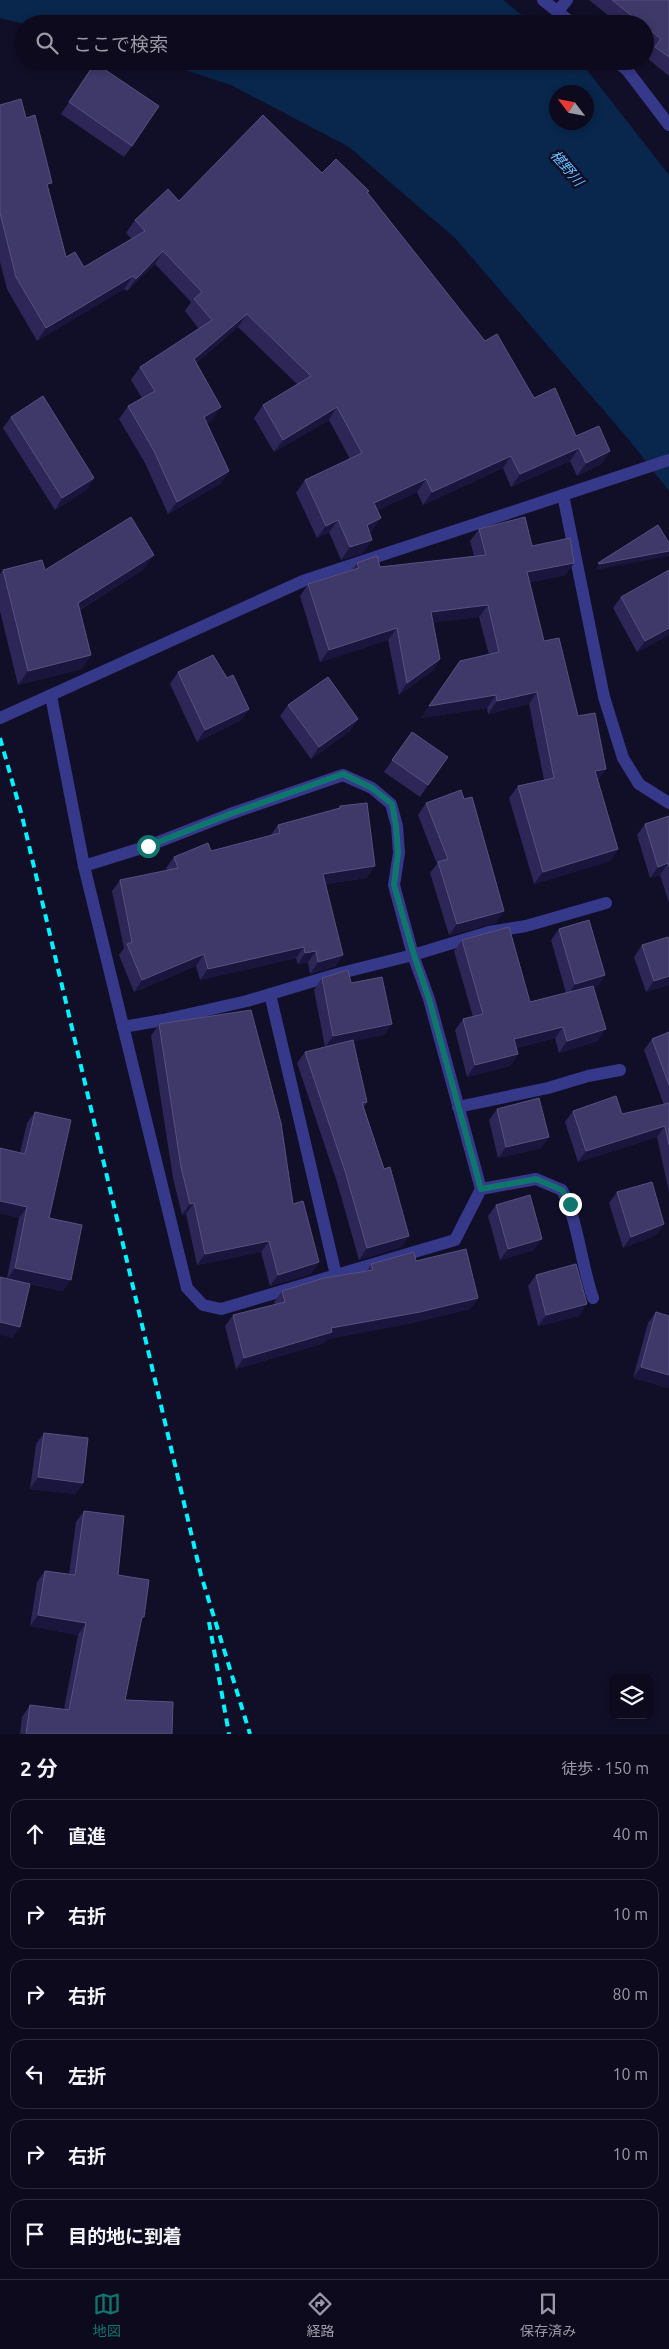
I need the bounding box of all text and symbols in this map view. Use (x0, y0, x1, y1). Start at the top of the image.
search box (15, 15, 654, 70)
icon: search (33, 29, 61, 57)
text: ここで検索 (73, 33, 168, 55)
north arrow (549, 85, 594, 130)
water label: 椹野川 (547, 147, 588, 191)
route start (137, 835, 160, 858)
route end (559, 1193, 582, 1216)
map controls (609, 1674, 654, 1719)
button: layers (609, 1674, 654, 1719)
text: 2 分 (20, 1756, 58, 1780)
text: 徒歩 · 150 m (561, 1759, 649, 1777)
icon: ahead (21, 1820, 49, 1848)
text: 直進 (68, 1825, 106, 1847)
text: 40 m (612, 1825, 648, 1843)
icon: right (21, 1900, 49, 1928)
text: 右折 (68, 1905, 106, 1927)
text: 10 m (612, 1905, 648, 1923)
icon: right (21, 1980, 49, 2008)
text: 右折 (68, 1985, 106, 2007)
text: 80 m (612, 1985, 648, 2003)
icon: left (21, 2060, 49, 2088)
text: 左折 (68, 2065, 106, 2087)
text: 10 m (612, 2065, 648, 2083)
icon: right (21, 2140, 49, 2168)
text: 右折 (68, 2145, 106, 2167)
text: 10 m (612, 2145, 648, 2163)
icon: arrive (21, 2220, 49, 2248)
text: 目的地に到着 (68, 2225, 182, 2247)
tab: 地図 (93, 2290, 121, 2340)
tab: 経路 (306, 2290, 334, 2340)
tab: 保存済み (520, 2290, 576, 2340)

